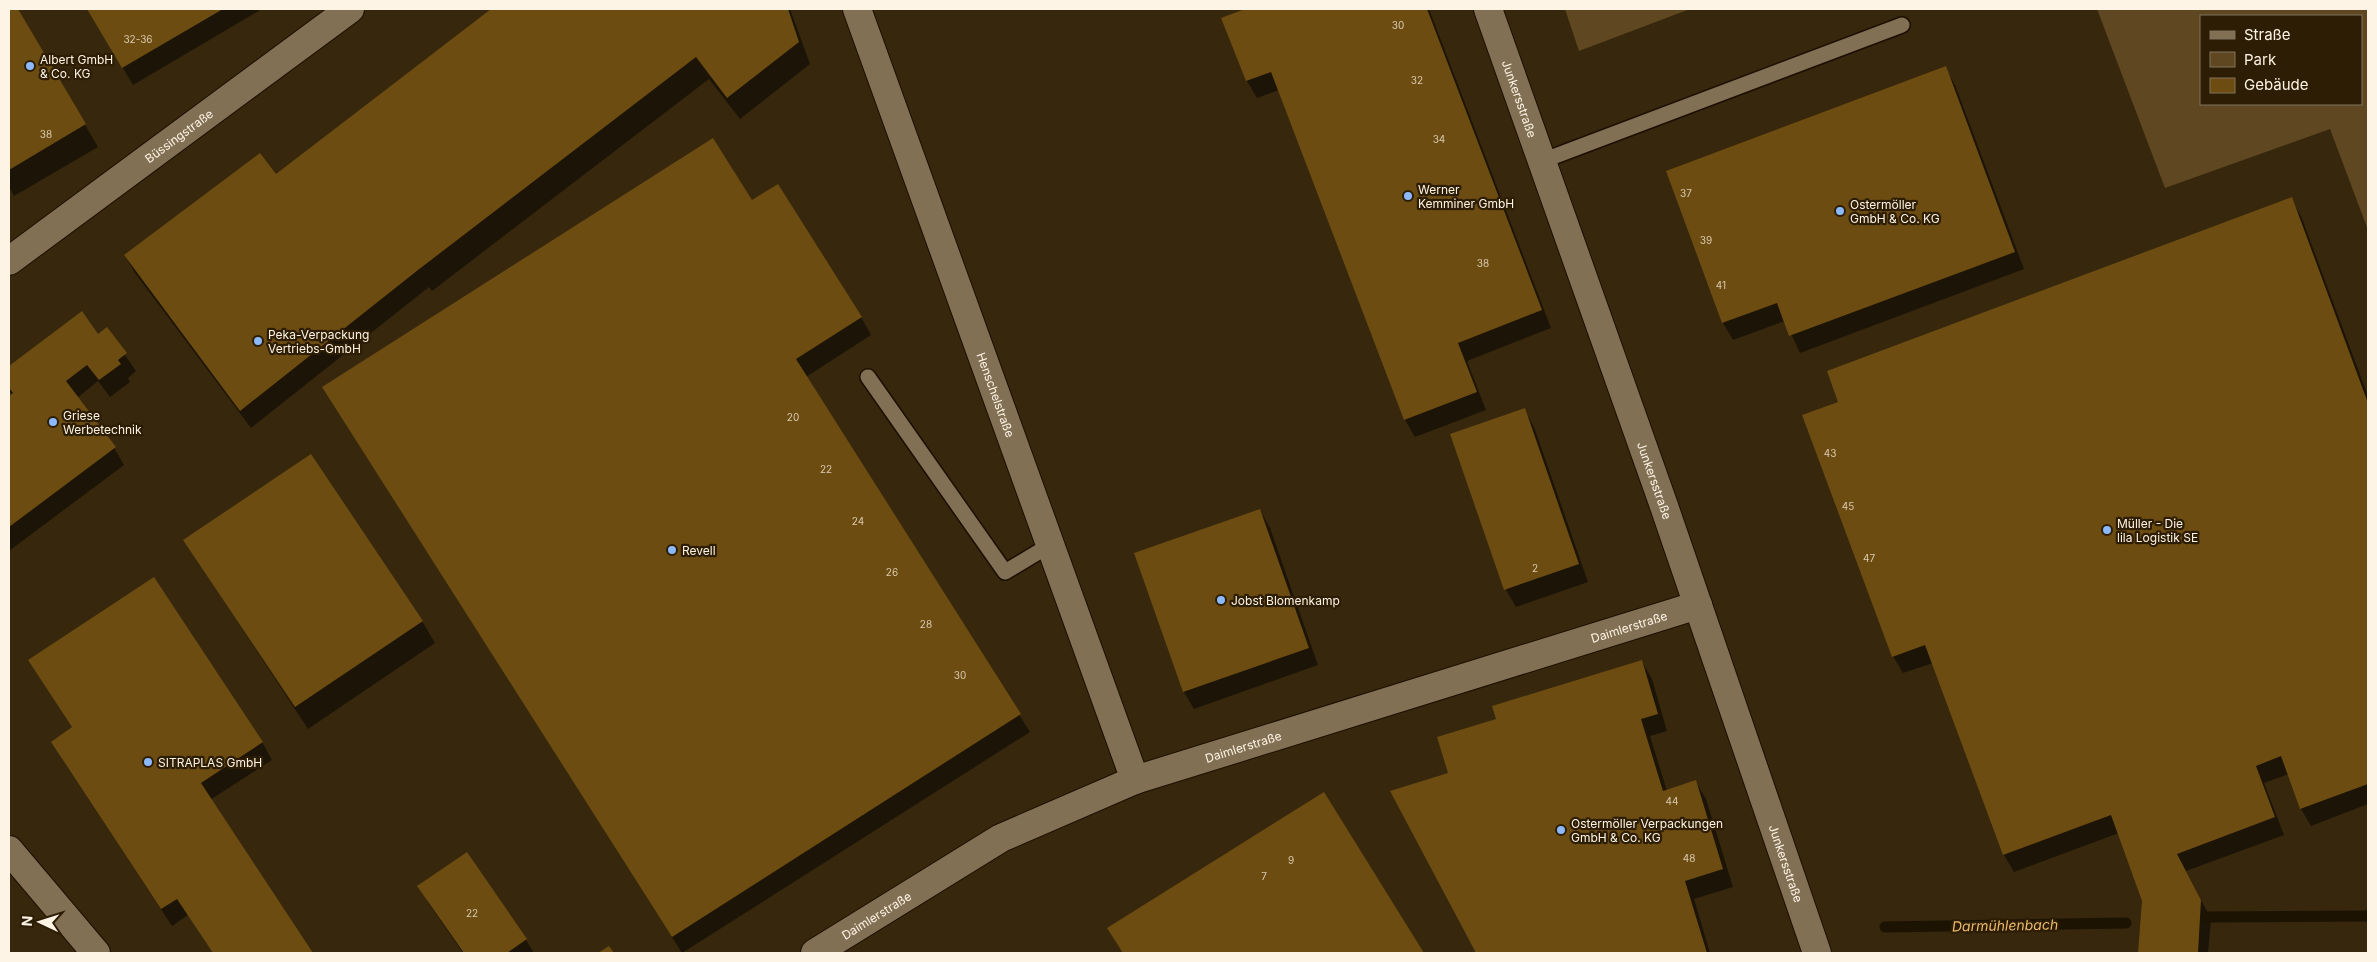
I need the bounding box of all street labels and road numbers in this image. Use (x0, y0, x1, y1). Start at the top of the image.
street label: Junkersstraße (1499, 58, 1540, 139)
street label: Büssingstraße (142, 106, 216, 166)
street label: Henschelstraße (974, 350, 1018, 439)
street label: Junkersstraße (1634, 440, 1675, 521)
street label: Daimlerstraße (1589, 608, 1669, 645)
street label: Daimlerstraße (1203, 727, 1283, 765)
street label: Junkersstraße (1766, 823, 1807, 904)
street label: Daimlerstraße (839, 888, 914, 942)

